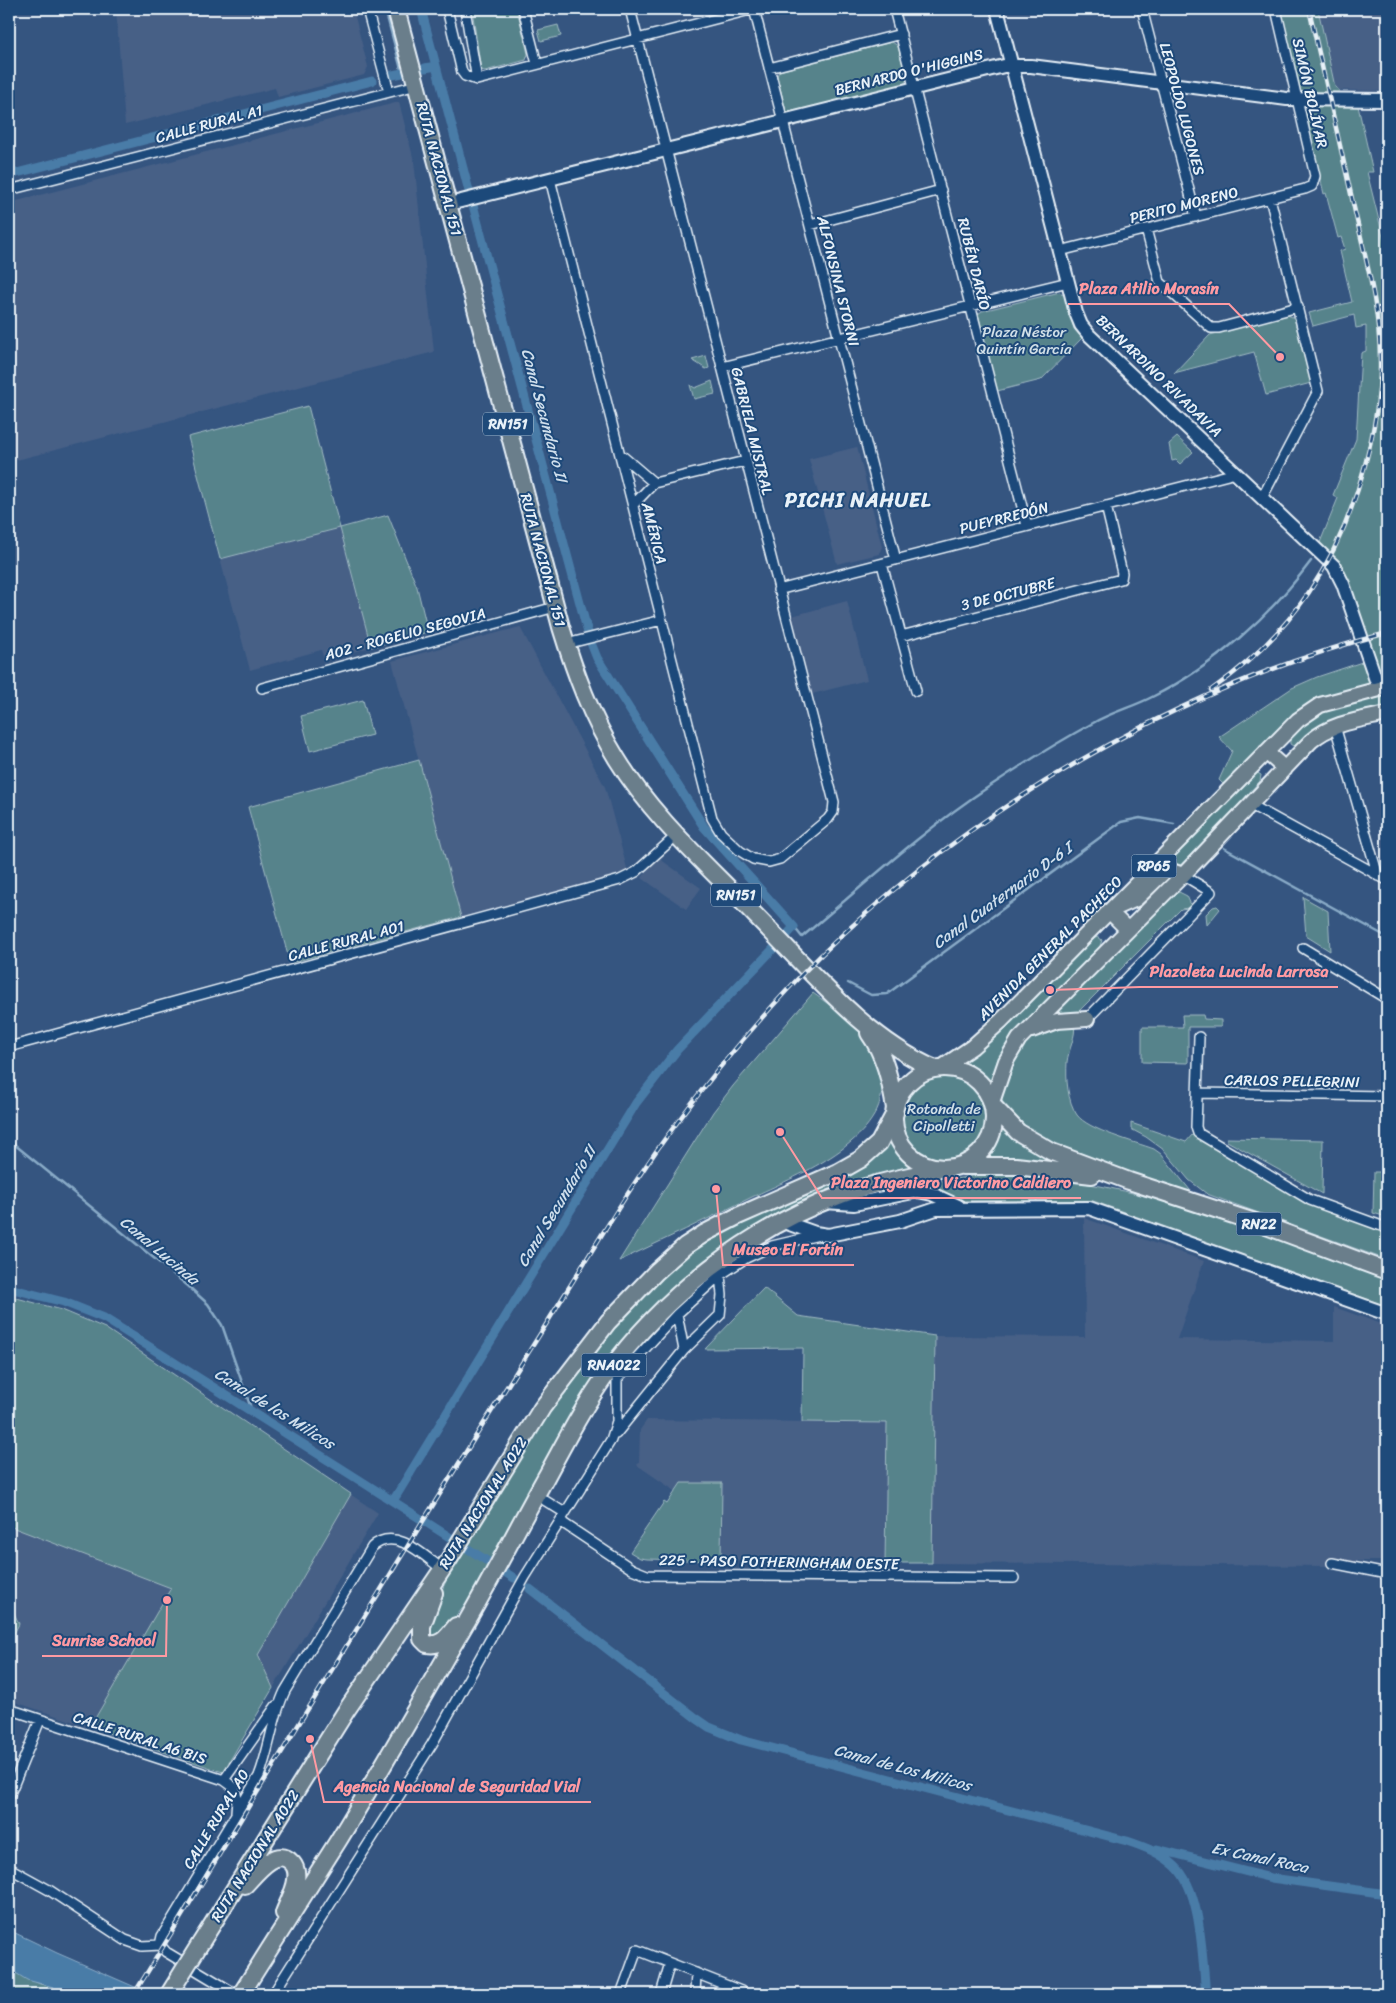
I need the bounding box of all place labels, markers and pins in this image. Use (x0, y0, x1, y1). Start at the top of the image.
callout: Plaza Atilio Morasín (1068, 273, 1229, 304)
callout: Plazoleta Lucinda Larrosa (1140, 956, 1338, 987)
callout: Plaza Ingeniero Victorino Caldiero (822, 1167, 1081, 1198)
callout: Museo El Fortín (723, 1234, 854, 1265)
callout: Sunrise School (42, 1625, 166, 1656)
callout: Agencia Nacional de Seguridad Vial (324, 1771, 591, 1802)

